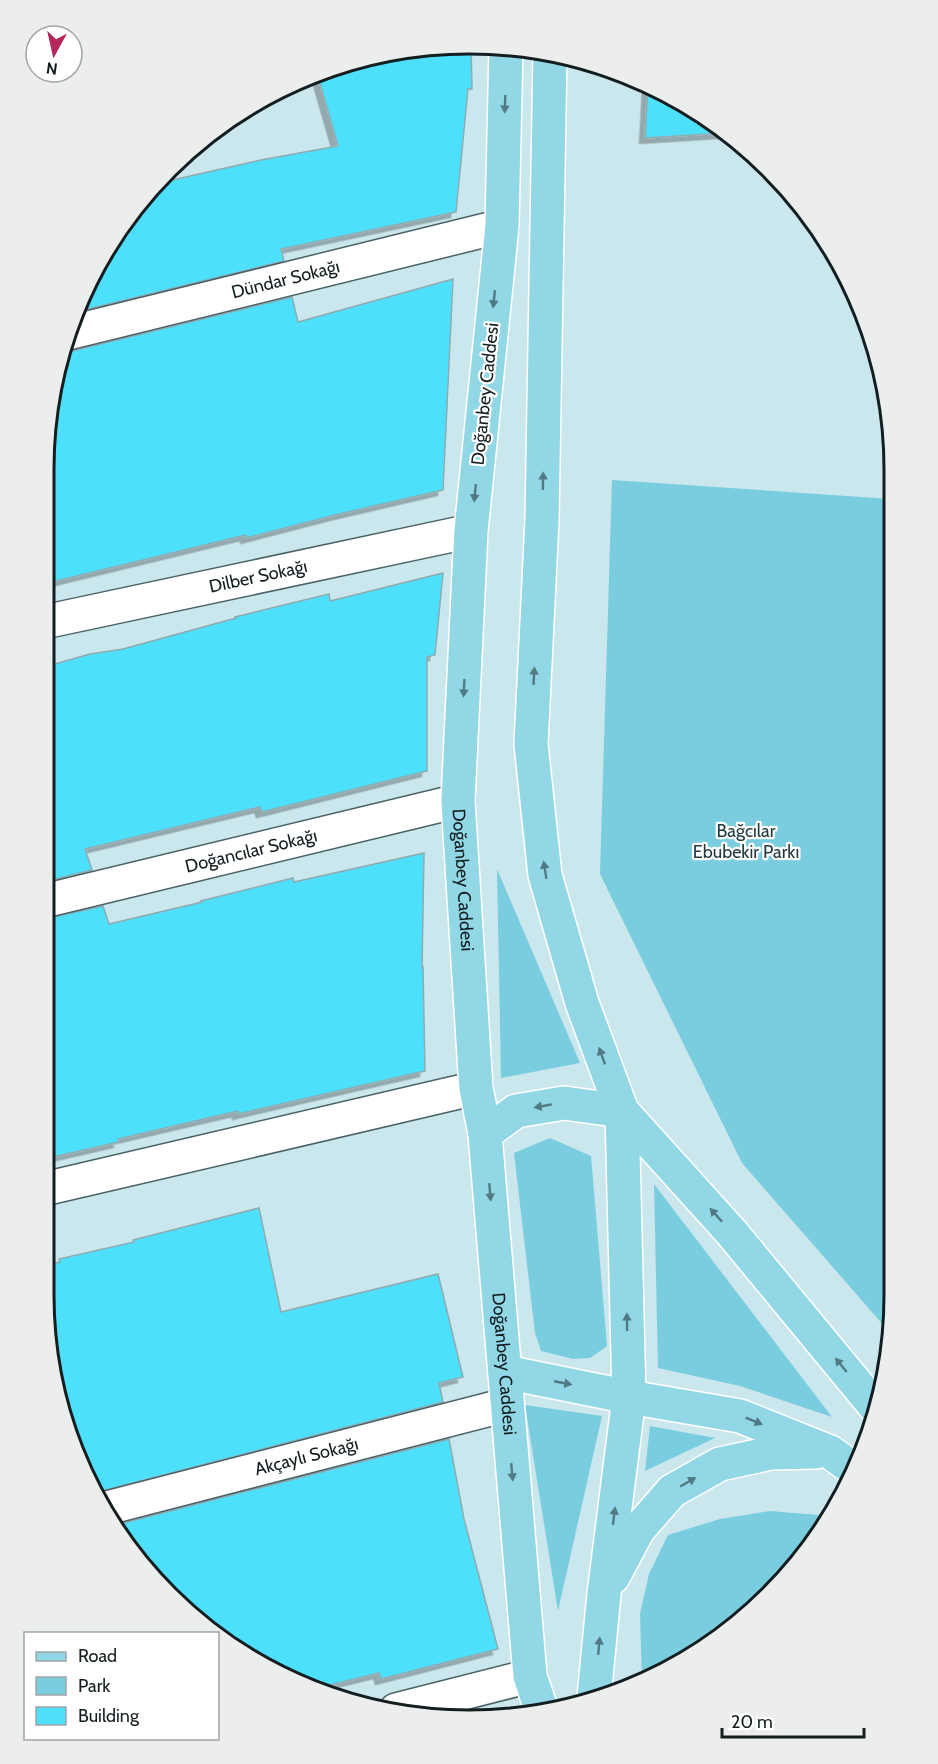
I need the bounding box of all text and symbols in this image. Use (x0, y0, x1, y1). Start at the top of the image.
north arrow (24, 24, 84, 84)
text: N (45, 58, 59, 79)
one-way arrow (500, 95, 509, 114)
street label: Dündar Sokağı (229, 255, 342, 303)
one-way arrow (489, 290, 499, 309)
street label: Doğanbey Caddesi (467, 322, 503, 466)
one-way arrow (538, 471, 548, 490)
one-way arrow (470, 484, 480, 503)
street label: Dilber Sokağı (207, 555, 309, 598)
one-way arrow (530, 666, 539, 685)
one-way arrow (459, 678, 468, 697)
street label: Doğanbey Caddesi (447, 808, 478, 952)
park label: Bağcılar Ebubekir Parkı (693, 820, 799, 863)
street label: Doğancılar Sokağı (183, 824, 319, 878)
one-way arrow (540, 860, 549, 879)
one-way arrow (596, 1047, 606, 1065)
one-way arrow (534, 1102, 553, 1111)
one-way arrow (485, 1183, 494, 1202)
one-way arrow (710, 1208, 723, 1223)
street label: Doğanbey Caddesi (487, 1292, 521, 1436)
one-way arrow (622, 1312, 632, 1331)
one-way arrow (835, 1358, 848, 1373)
one-way arrow (553, 1379, 572, 1389)
one-way arrow (745, 1416, 763, 1426)
street label: Akçaylı Sokağı (252, 1433, 361, 1480)
one-way arrow (507, 1463, 517, 1482)
one-way arrow (680, 1477, 696, 1488)
one-way arrow (609, 1506, 618, 1525)
legend (24, 1632, 219, 1740)
one-way arrow (594, 1636, 604, 1655)
text: Road (78, 1645, 117, 1667)
text: Park (78, 1675, 111, 1697)
scale bar (722, 1701, 864, 1739)
text: Building (78, 1705, 140, 1727)
text: 20 m (731, 1711, 773, 1733)

